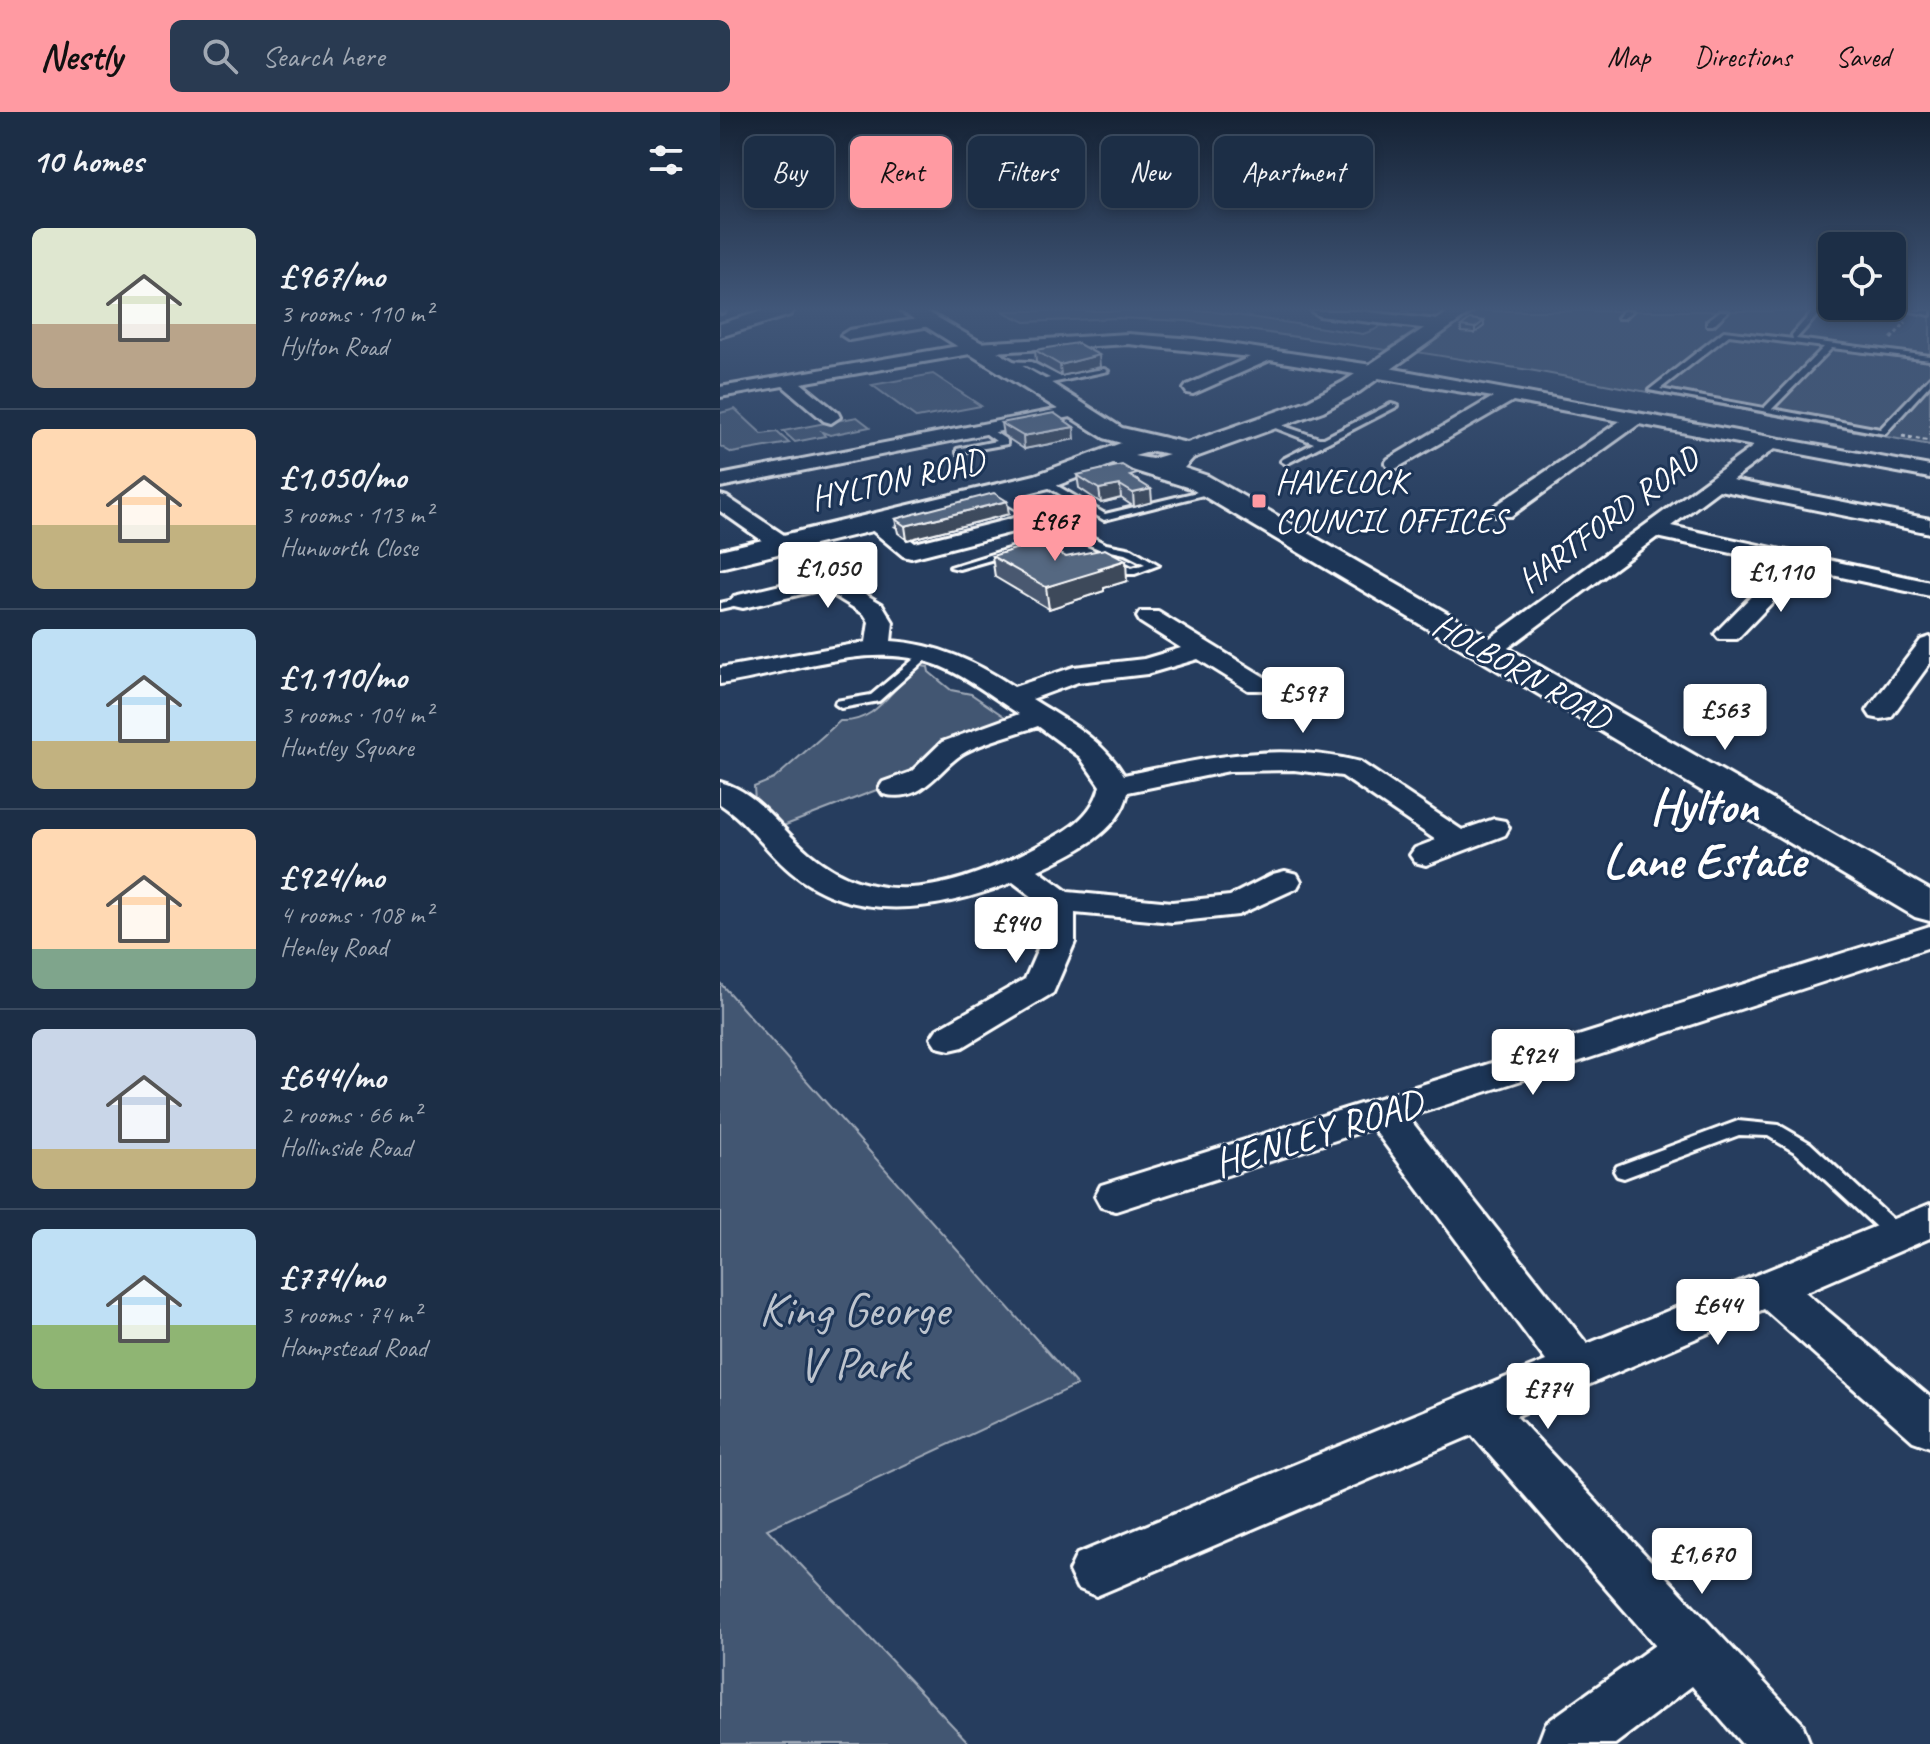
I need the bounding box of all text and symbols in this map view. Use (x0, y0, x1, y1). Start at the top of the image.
search box (170, 20, 730, 92)
text: Nestly (40, 33, 122, 80)
icon: search (198, 34, 242, 78)
text: Search here (262, 37, 384, 75)
text: Map (1607, 39, 1650, 74)
text: Directions (1694, 39, 1792, 74)
text: Saved (1836, 39, 1890, 74)
chip: Buy (744, 136, 834, 208)
chip: Rent (850, 136, 952, 208)
chip: Filters (968, 136, 1085, 208)
chip: New (1101, 136, 1198, 208)
chip: Apartment (1214, 136, 1373, 208)
icon: filters (644, 138, 688, 182)
text: 10 homes (32, 139, 143, 182)
map controls (1818, 232, 1906, 320)
button: locate (1818, 232, 1906, 320)
text: £967/mo (280, 254, 385, 297)
icon: home (96, 260, 192, 356)
text: 3 rooms · 110 m² (280, 297, 432, 330)
text: Hylton Road (280, 330, 388, 363)
street label: HARTFORD ROAD (1509, 435, 1709, 601)
street label: HYLTON ROAD (806, 437, 991, 520)
text: £1,050/mo (280, 455, 406, 498)
place label: HAVELOCK COUNCIL OFFICES (1275, 460, 1511, 542)
icon: home (96, 461, 192, 557)
marker: HAVELOCK COUNCIL OFFICES (1250, 492, 1268, 510)
pin: £967 (1008, 495, 1102, 563)
text: 3 rooms · 113 m² (280, 498, 432, 531)
text: £967 (1032, 504, 1078, 537)
text: Hunworth Close (280, 531, 418, 564)
pin: £1,050 (763, 542, 893, 610)
pin: £1,110 (1716, 546, 1846, 614)
text: £1,050 (796, 551, 860, 584)
text: £1,110 (1749, 555, 1813, 588)
street label: HOLBORN ROAD (1425, 603, 1622, 741)
text: £1,110/mo (280, 655, 407, 698)
icon: home (96, 661, 192, 757)
pin: £597 (1256, 667, 1350, 735)
text: £597 (1280, 676, 1326, 709)
pin: £563 (1678, 684, 1772, 752)
text: £563 (1702, 693, 1748, 726)
text: 3 rooms · 104 m² (280, 698, 432, 731)
text: Huntley Square (280, 731, 414, 764)
district label: Hylton Lane Estate (1603, 776, 1809, 891)
text: £924/mo (280, 855, 384, 898)
icon: home (96, 861, 192, 957)
pin: £940 (969, 897, 1063, 965)
text: 4 rooms · 108 m² (280, 898, 432, 931)
text: £940 (993, 906, 1039, 939)
text: Henley Road (280, 931, 387, 964)
pin: £924 (1486, 1029, 1580, 1097)
text: £924 (1510, 1038, 1556, 1071)
text: £644/mo (280, 1055, 385, 1098)
icon: home (96, 1061, 192, 1157)
street label: HENLEY ROAD (1208, 1077, 1432, 1188)
text: 2 rooms · 66 m² (280, 1098, 421, 1131)
text: Hollinside Road (280, 1131, 412, 1164)
text: £774/mo (280, 1255, 384, 1298)
icon: home (96, 1261, 192, 1357)
park label: King George V Park (759, 1279, 952, 1394)
pin: £644 (1671, 1279, 1765, 1347)
text: £644 (1694, 1288, 1742, 1321)
text: 3 rooms · 74 m² (280, 1298, 421, 1331)
text: Hampstead Road (280, 1331, 427, 1364)
pin: £774 (1501, 1363, 1595, 1431)
text: £774 (1525, 1372, 1571, 1405)
pin: £1,670 (1637, 1528, 1767, 1596)
text: £1,670 (1670, 1537, 1734, 1570)

